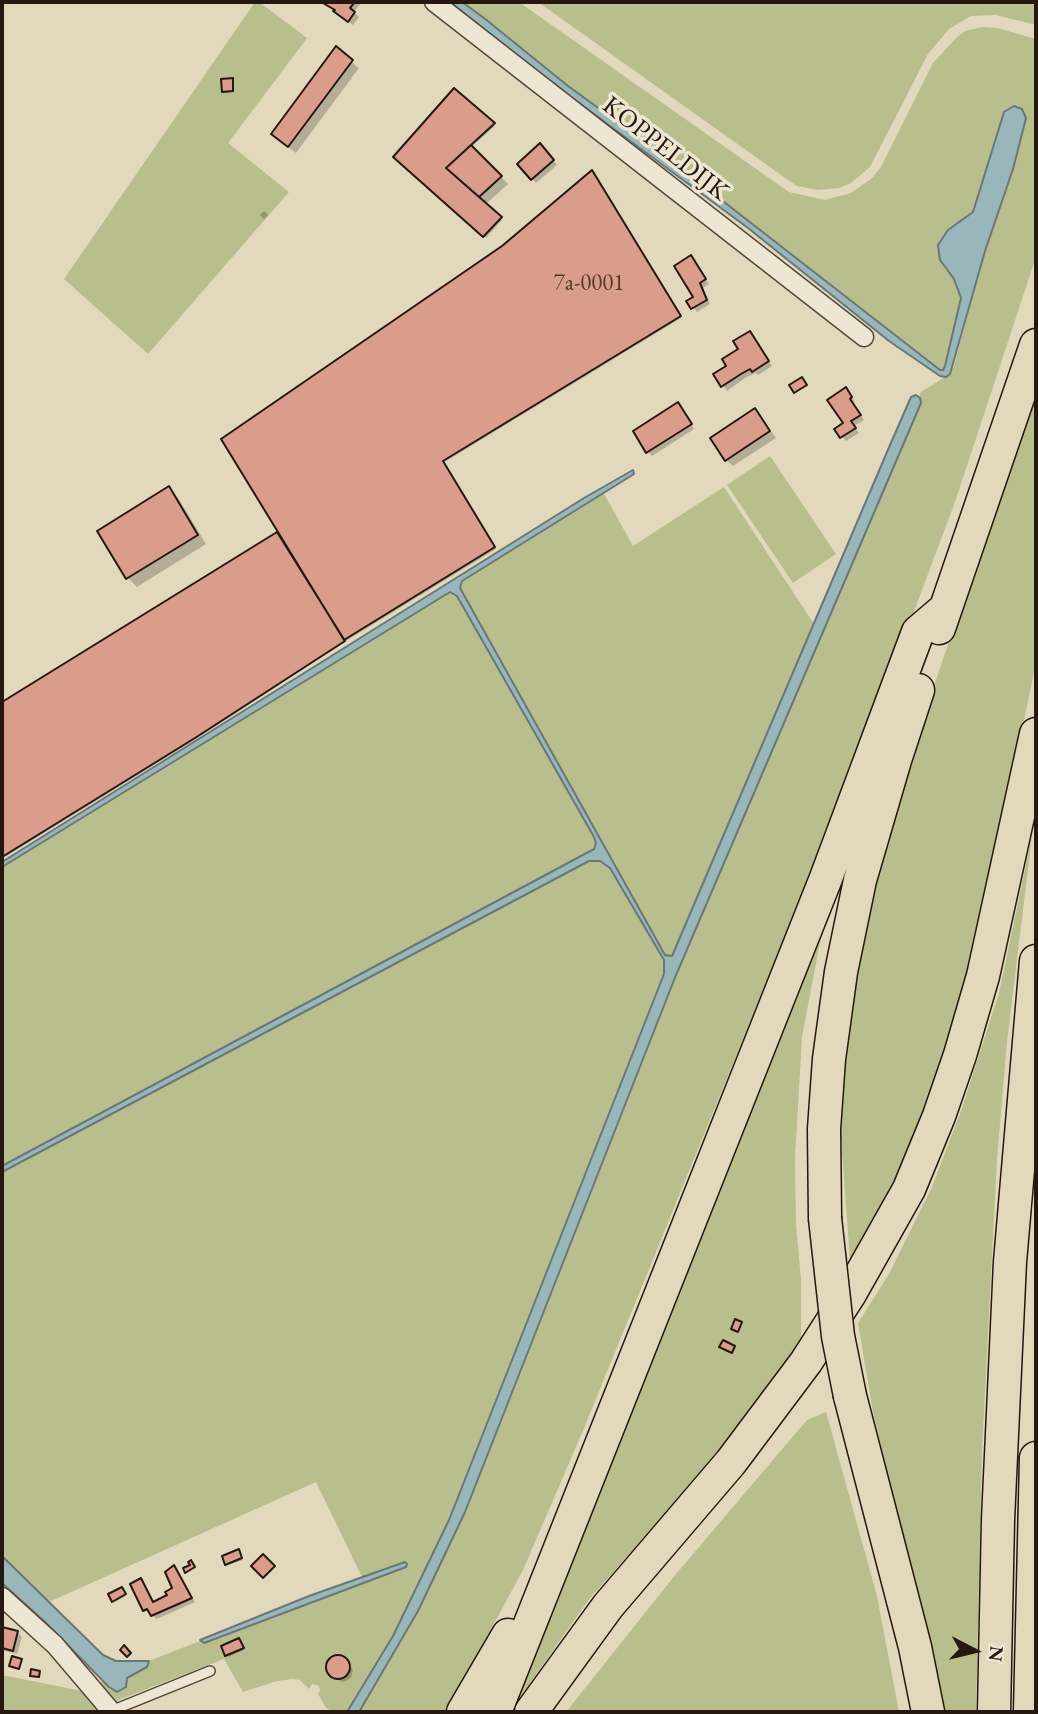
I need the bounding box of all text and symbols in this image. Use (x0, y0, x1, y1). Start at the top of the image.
street label: KOPPELDIJK (596, 90, 734, 208)
house number: 7a-0001 (554, 270, 624, 298)
north arrow (940, 1616, 1010, 1686)
text: N (983, 1644, 1010, 1663)

